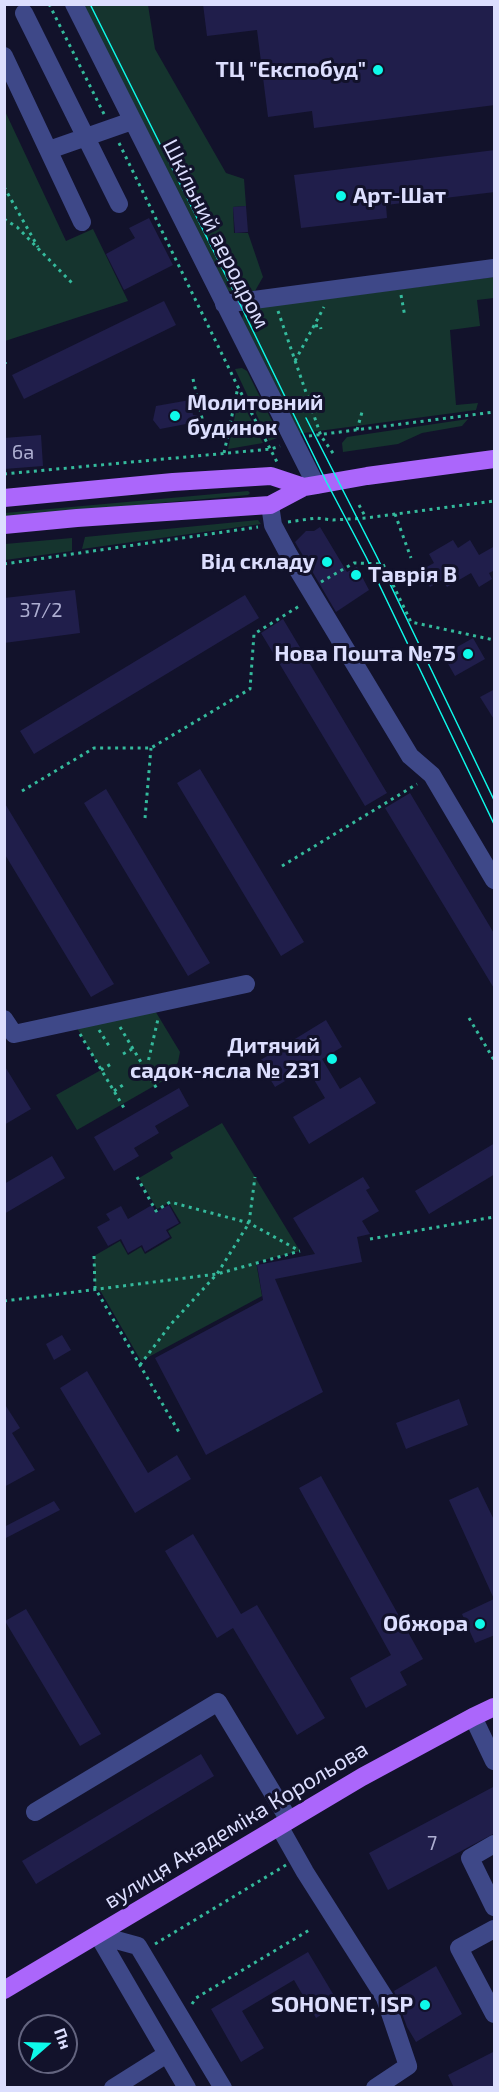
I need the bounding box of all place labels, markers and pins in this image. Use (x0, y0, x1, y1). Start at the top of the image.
place label: ТЦ "Експобуд" (216, 57, 366, 83)
marker: ТЦ "Експобуд" (371, 63, 385, 77)
place label: Арт-Шат (353, 183, 446, 209)
marker: Арт-Шат (334, 189, 348, 203)
place label: Молитовний будинок (187, 390, 324, 442)
marker: Молитовний будинок (168, 409, 182, 423)
place label: Від складу (201, 549, 315, 575)
marker: Від складу (320, 555, 334, 569)
place label: Таврія В (368, 562, 457, 588)
marker: Таврія В (349, 568, 363, 582)
place label: Нова Пошта №75 (274, 641, 456, 667)
marker: Нова Пошта №75 (461, 647, 475, 661)
place label: Дитячий садок-ясла № 231 (130, 1033, 320, 1084)
marker: Дитячий садок-ясла № 231 (325, 1052, 339, 1066)
place label: Обжора (383, 1611, 468, 1637)
marker: Обжора (473, 1617, 487, 1631)
place label: SOHONET, ISP (271, 1992, 413, 2018)
marker: SOHONET, ISP (418, 1998, 432, 2012)

